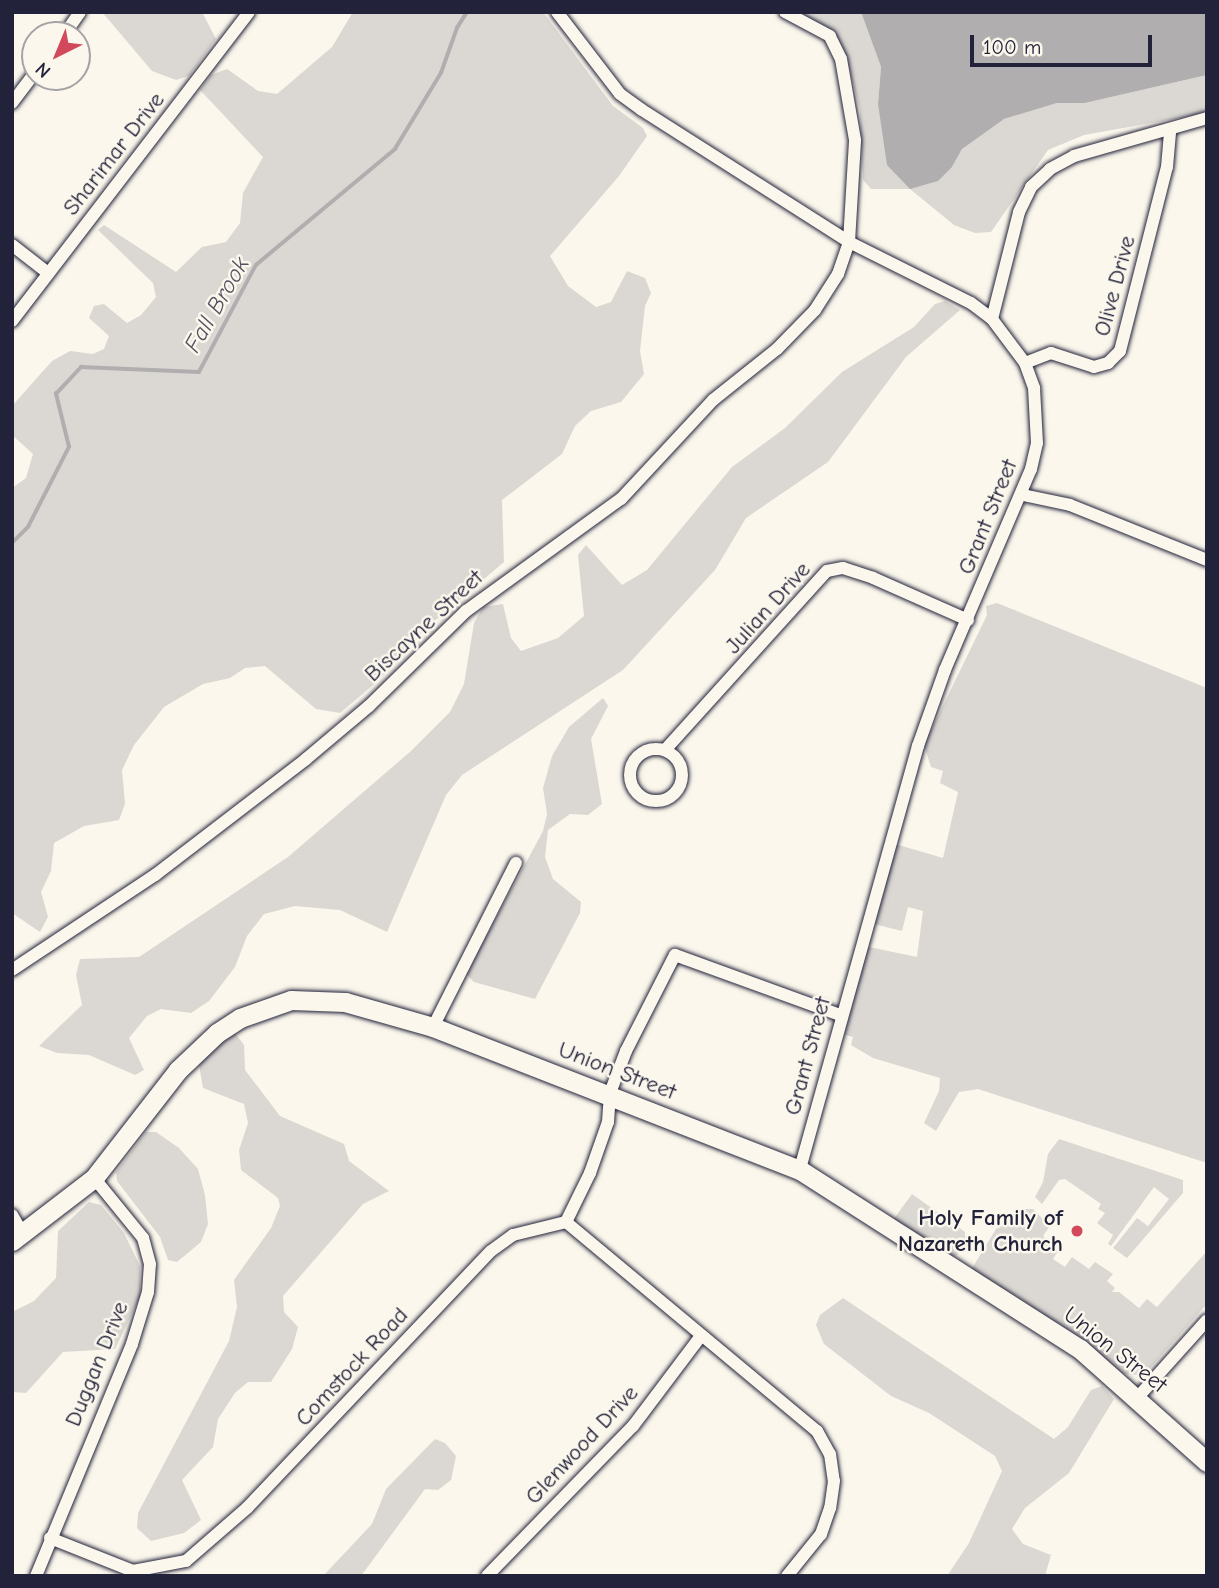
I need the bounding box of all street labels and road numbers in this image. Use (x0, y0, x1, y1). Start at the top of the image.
street label: Sharimar Drive (57, 87, 171, 221)
street label: Olive Drive (1088, 233, 1142, 339)
street label: Grant Street (952, 455, 1024, 579)
street label: Julian Drive (720, 556, 816, 660)
street label: Biscayne Street (359, 564, 489, 688)
street label: Grant Street (779, 994, 837, 1118)
street label: Union Street (554, 1036, 680, 1106)
street label: Duggan Drive (59, 1297, 135, 1431)
street label: Union Street (1058, 1301, 1172, 1399)
street label: Comstock Road (290, 1302, 414, 1432)
street label: Glenwood Drive (520, 1380, 644, 1510)

